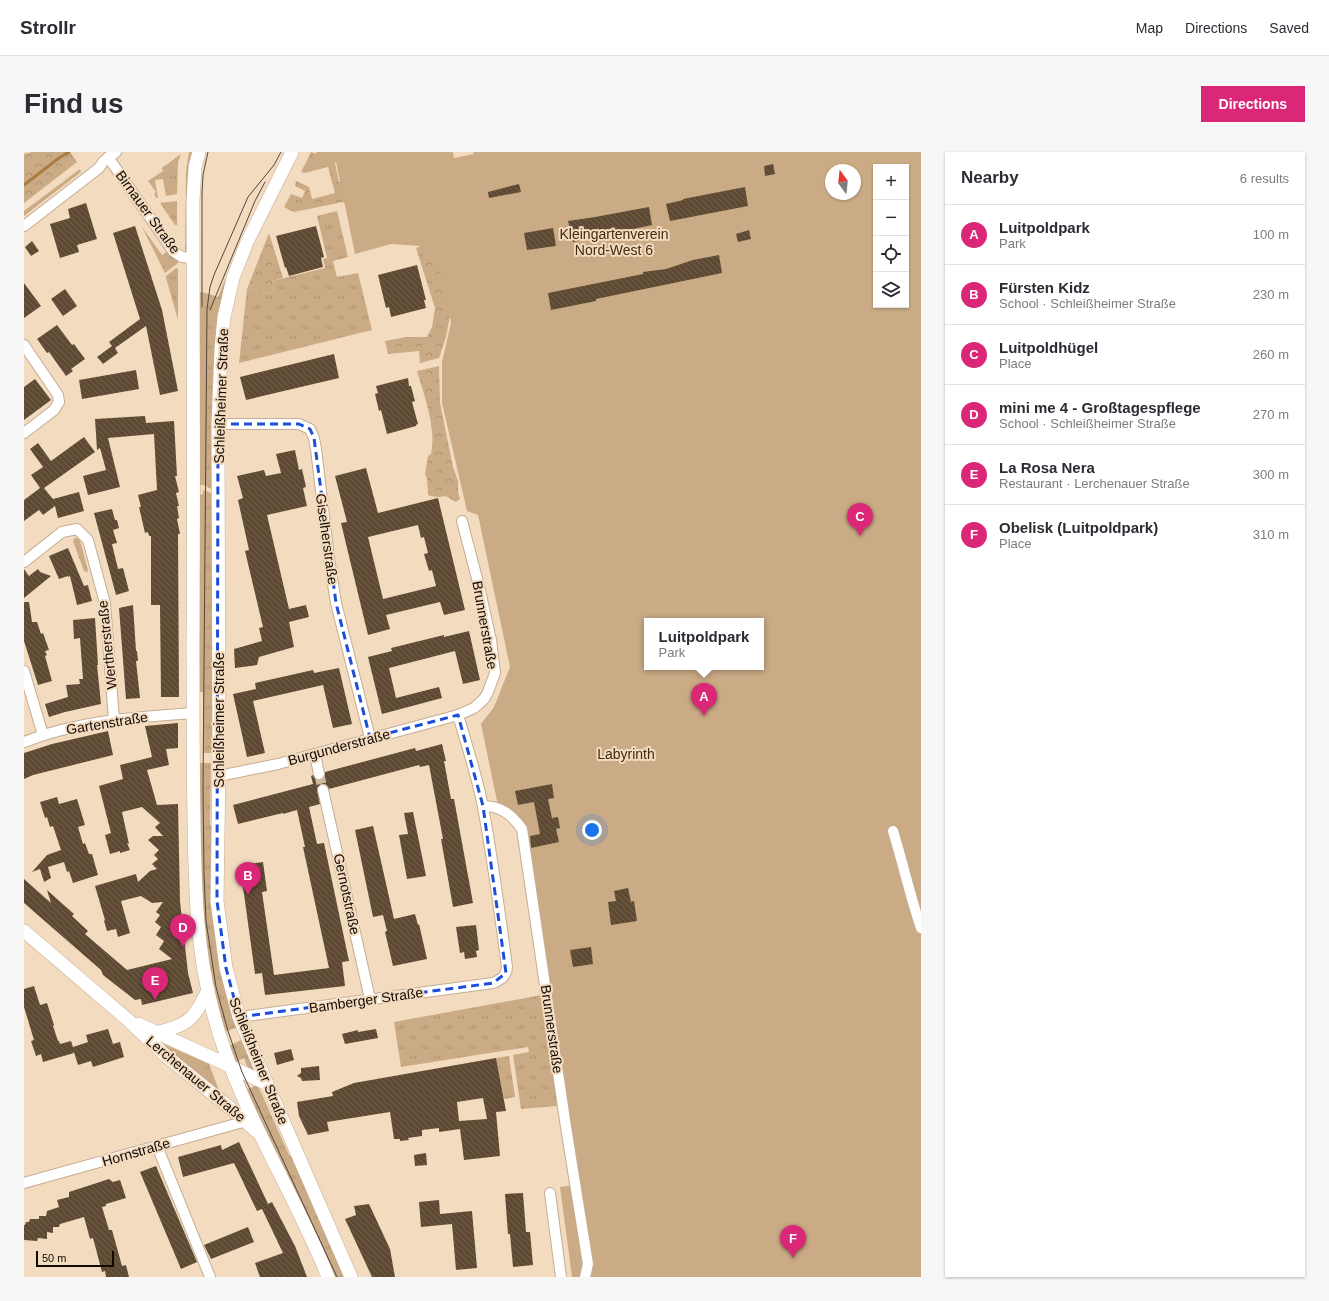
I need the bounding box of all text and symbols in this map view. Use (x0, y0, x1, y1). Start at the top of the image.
text: Strollr (20, 17, 76, 38)
text: Map (1136, 20, 1163, 36)
text: Directions (1185, 20, 1247, 36)
text: Saved (1269, 20, 1309, 36)
button: Directions (1201, 86, 1305, 122)
text: Find us (24, 88, 124, 119)
north arrow (825, 164, 861, 200)
map controls (873, 164, 909, 308)
button: + (873, 164, 909, 200)
street label: Birnauer Straße (112, 167, 184, 257)
text: Nearby (961, 168, 1019, 187)
text: 6 results (1240, 171, 1289, 186)
button: − (873, 200, 909, 236)
text: Luitpoldpark (999, 219, 1090, 236)
park label: Kleingartenverein Nord-West 6 (560, 226, 668, 258)
text: A (969, 227, 979, 242)
text: 100 m (1253, 227, 1289, 242)
button: locate (873, 236, 909, 272)
text: Park (999, 236, 1026, 251)
button: layers (873, 272, 909, 308)
text: Fürsten Kidz (999, 279, 1090, 296)
text: B (969, 287, 979, 302)
text: 230 m (1253, 287, 1289, 302)
text: School · Schleißheimer Straße (999, 296, 1176, 311)
street label: Schleißheimer Straße (211, 328, 231, 464)
text: Luitpoldhügel (999, 339, 1098, 356)
text: C (969, 347, 979, 362)
text: 260 m (1253, 347, 1289, 362)
text: Place (999, 356, 1032, 371)
text: mini me 4 - Großtagespflege (999, 399, 1201, 416)
text: D (969, 407, 979, 422)
text: 270 m (1253, 407, 1289, 422)
text: School · Schleißheimer Straße (999, 416, 1176, 431)
text: La Rosa Nera (999, 459, 1095, 476)
text: E (970, 467, 978, 482)
text: 300 m (1253, 467, 1289, 482)
text: Restaurant · Lerchenauer Straße (999, 476, 1190, 491)
street label: Giselherstraße (313, 492, 341, 586)
pin: C (847, 503, 873, 536)
text: Obelisk (Luitpoldpark) (999, 519, 1158, 536)
text: F (970, 527, 978, 542)
text: 310 m (1253, 527, 1289, 542)
text: Place (999, 536, 1032, 551)
street label: Brunnerstraße (469, 580, 501, 671)
street label: Wertherstraße (94, 600, 120, 690)
popup (644, 618, 764, 670)
text: Luitpoldpark (659, 628, 749, 645)
text: Park (659, 645, 685, 660)
street label: Schleißheimer Straße (211, 652, 227, 788)
pin: A (691, 683, 717, 716)
street label: Gartenstraße (65, 709, 149, 737)
street label: Burgunderstraße (286, 726, 392, 768)
park label: Labyrinth (597, 746, 655, 762)
your location (582, 820, 602, 840)
street label: Gernotstraße (331, 852, 363, 936)
pin: B (235, 862, 261, 895)
pin: D (170, 914, 196, 947)
pin: E (142, 967, 168, 1000)
street label: Bamberger Straße (308, 984, 424, 1016)
street label: Brunnerstraße (538, 984, 566, 1075)
street label: Schleißheimer Straße (226, 995, 292, 1127)
street label: Lerchenauer Straße (143, 1033, 249, 1125)
street label: Hornstraße (100, 1135, 172, 1169)
pin: F (780, 1225, 806, 1258)
scale bar (36, 1249, 114, 1268)
text: 50 m (42, 1252, 66, 1264)

